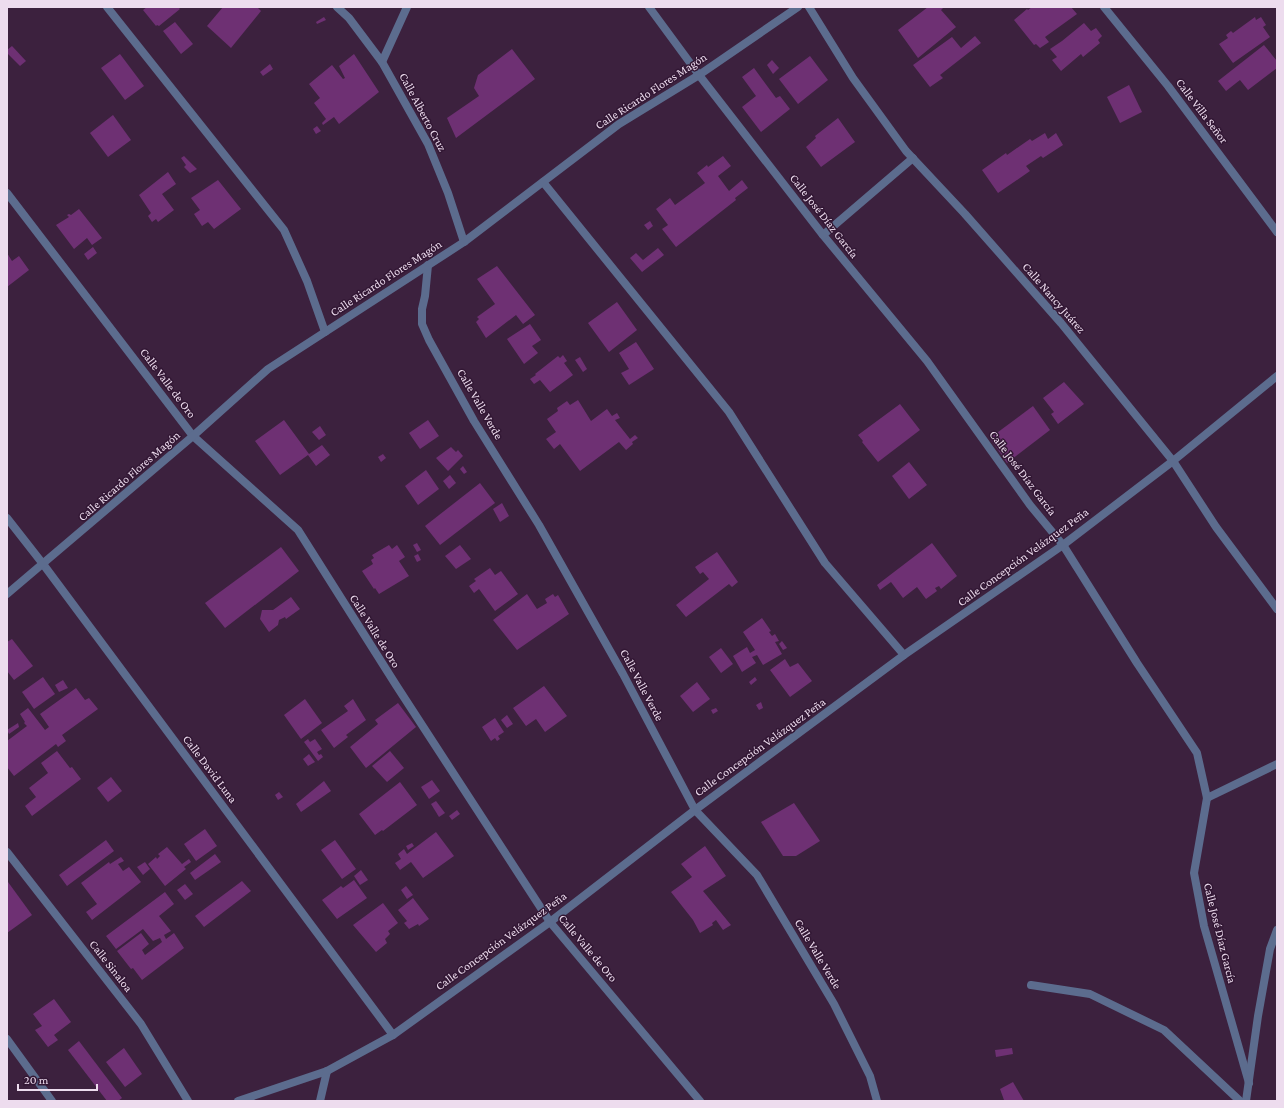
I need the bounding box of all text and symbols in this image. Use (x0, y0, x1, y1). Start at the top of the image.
street label: Calle Ricardo Flores Magón (593, 49, 710, 132)
street label: Calle Alberto Cruz (396, 70, 450, 154)
street label: Calle Villa Señor (1173, 76, 1231, 147)
street label: Calle José Díaz García (787, 171, 861, 261)
street label: Calle Ricardo Flores Magón (328, 236, 445, 319)
street label: Calle Nancy Juárez (1020, 260, 1088, 336)
street label: Calle Valle de Oro (137, 345, 199, 421)
street label: Calle Valle Verde (454, 366, 506, 442)
street label: Calle Ricardo Flores Magón (75, 428, 183, 524)
street label: Calle José Díaz García (986, 428, 1060, 519)
street label: Calle Concepción Velázquez Peña (955, 504, 1092, 609)
street label: Calle Valle de Oro (347, 592, 403, 670)
street label: Calle Valle Verde (617, 647, 667, 723)
street label: Calle Concepción Velázquez Peña (692, 694, 829, 799)
street label: Calle David Luna (180, 732, 240, 806)
street label: Calle José Díaz García (1201, 881, 1239, 985)
street label: Calle Concepción Velázquez Peña (433, 888, 570, 993)
street label: Calle Valle de Oro (556, 911, 620, 985)
street label: Calle Valle Verde (792, 916, 844, 992)
street label: Calle Sinaloa (86, 937, 136, 995)
scale bar (18, 1066, 97, 1092)
text: 20 m (24, 1073, 49, 1087)

